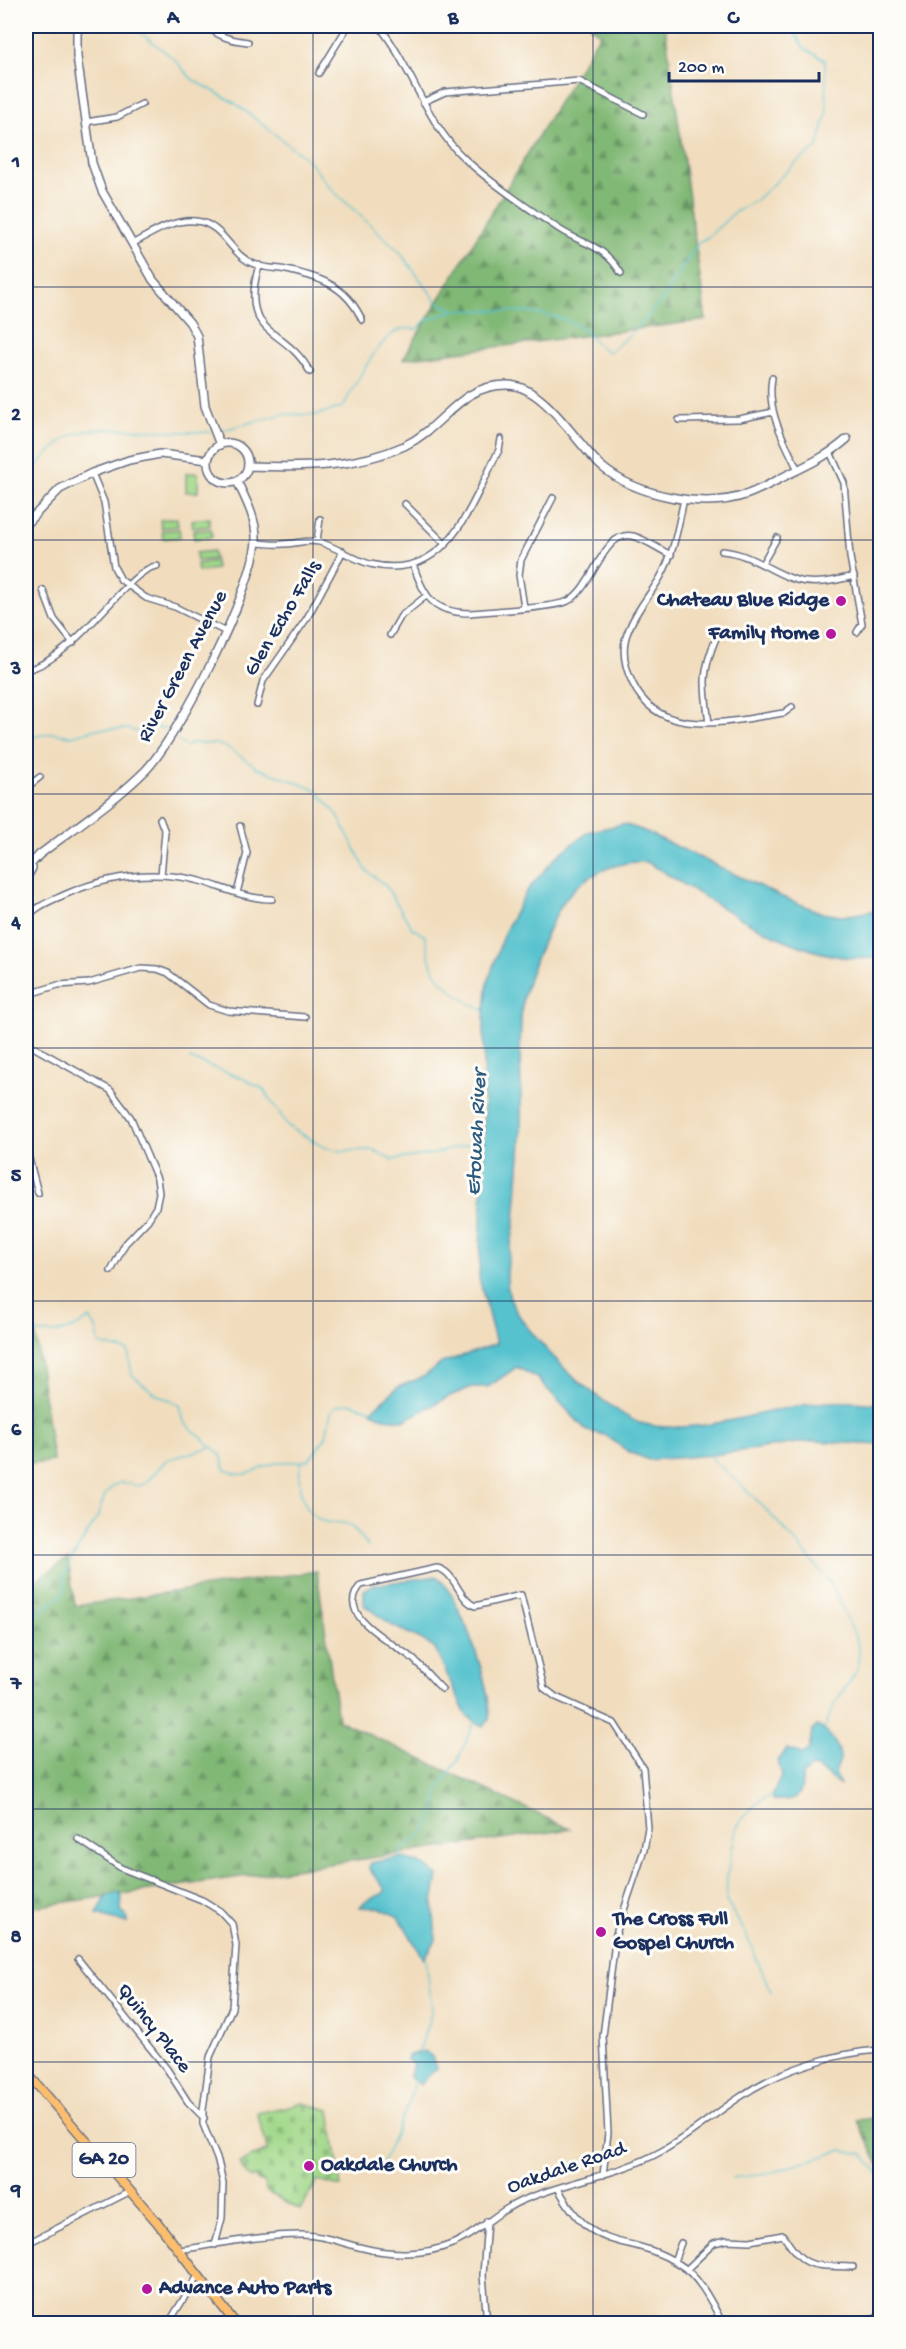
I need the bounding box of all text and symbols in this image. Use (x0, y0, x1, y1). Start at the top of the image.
text: A (166, 8, 181, 31)
text: B (447, 8, 459, 31)
text: C (727, 8, 741, 31)
scale bar (669, 45, 819, 83)
text: 200 m (678, 58, 725, 79)
text: 1 (11, 152, 20, 175)
text: 2 (11, 405, 21, 428)
street label: Glen Echo Falls (240, 556, 329, 681)
street label: River Green Avenue (133, 586, 235, 747)
place label: Chateau Blue Ridge (656, 589, 830, 614)
marker: Chateau Blue Ridge (834, 594, 848, 608)
place label: Family Home (708, 622, 820, 647)
marker: Family Home (824, 627, 838, 641)
text: 3 (10, 659, 21, 682)
text: 4 (10, 913, 21, 936)
water label: Etowah River (462, 1065, 494, 1196)
text: 5 (11, 1166, 22, 1189)
text: 6 (11, 1420, 22, 1443)
text: 7 (10, 1674, 23, 1697)
place label: The Cross Full Gospel Church (611, 1908, 735, 1957)
marker: The Cross Full Gospel Church (594, 1925, 608, 1939)
text: 8 (11, 1927, 22, 1950)
street label: Quincy Place (110, 1979, 196, 2080)
street label: Oakdale Road (504, 2136, 631, 2201)
road number: GA 20 (72, 2143, 136, 2177)
place label: Oakdale Church (321, 2154, 458, 2179)
marker: Oakdale Church (302, 2159, 316, 2173)
text: 9 (10, 2181, 21, 2204)
place label: Advance Auto Parts (158, 2277, 332, 2302)
marker: Advance Auto Parts (140, 2282, 154, 2296)

